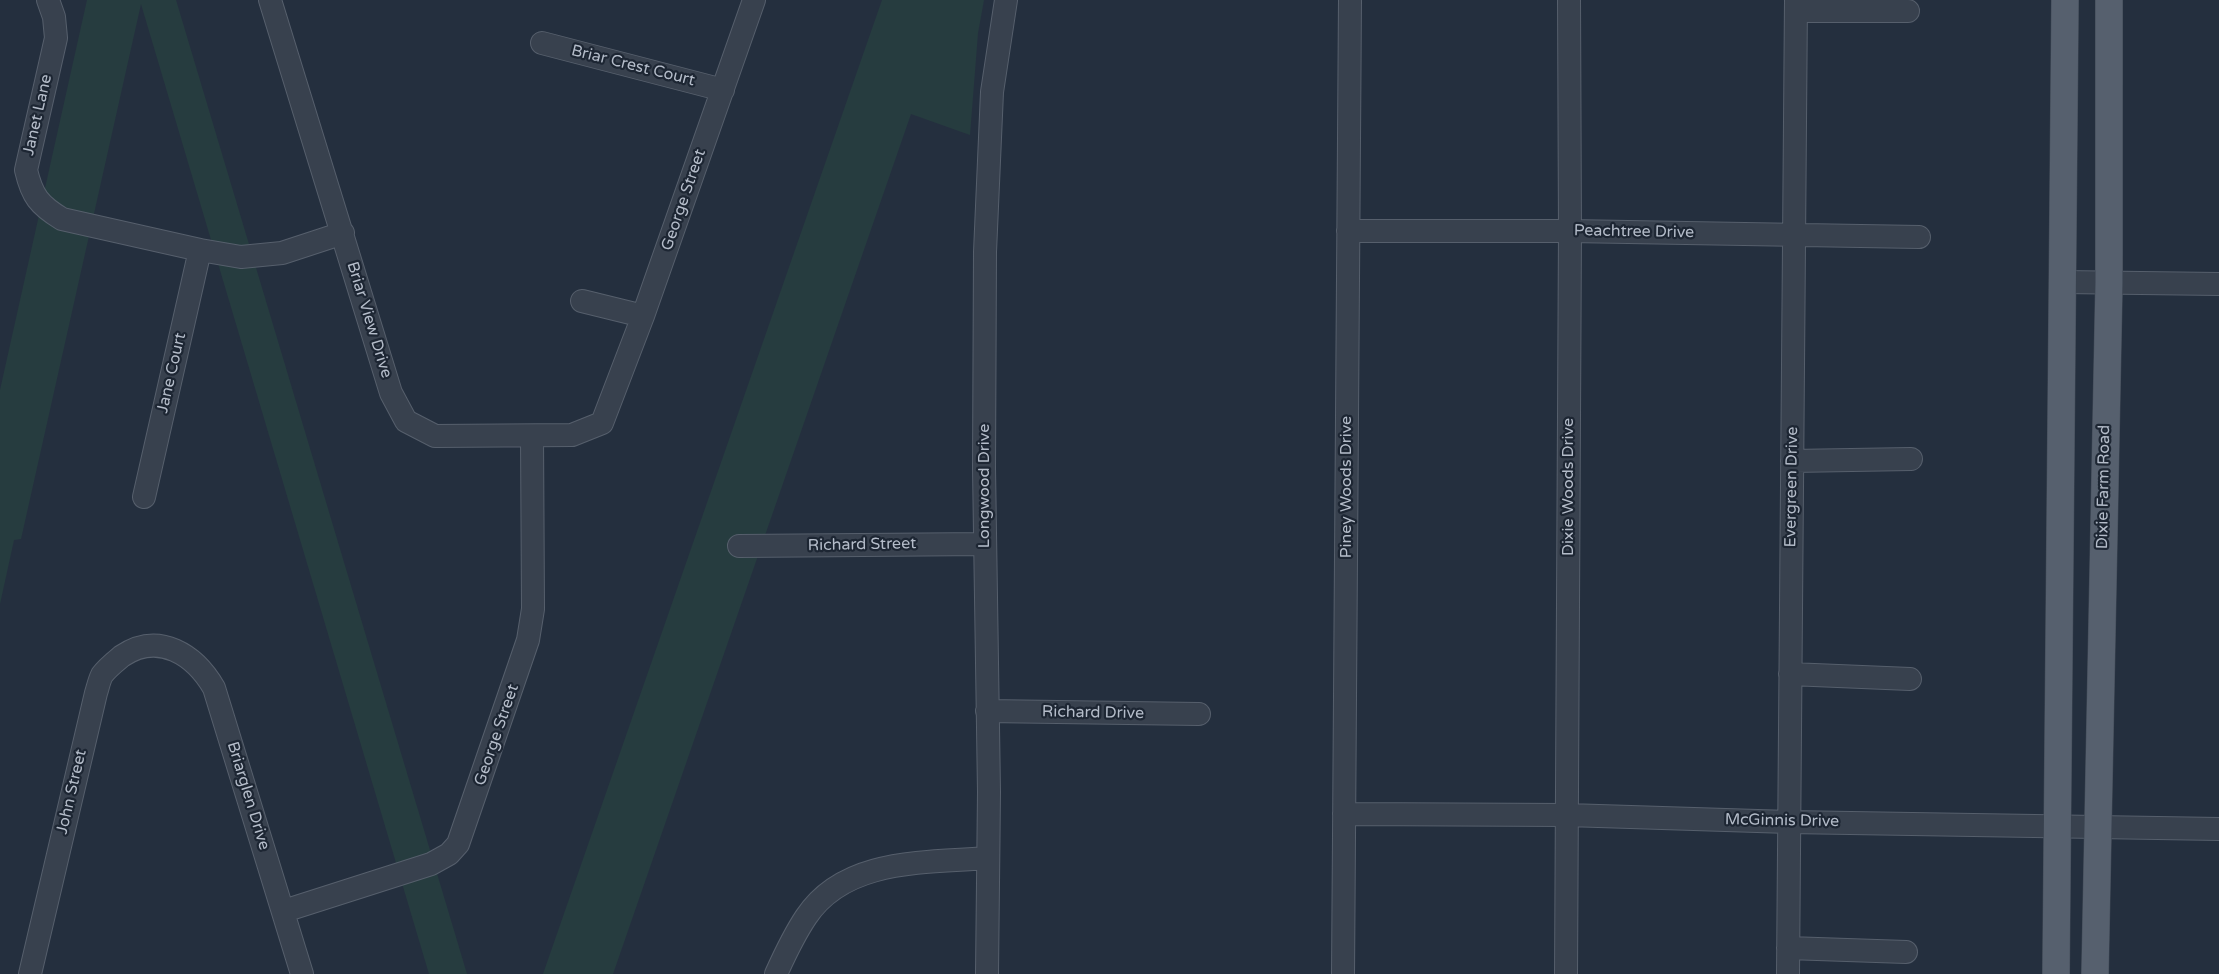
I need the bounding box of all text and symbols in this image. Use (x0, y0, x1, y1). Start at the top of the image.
street label: Briar Crest Court (569, 41, 697, 91)
street label: Janet Lane (19, 73, 57, 157)
street label: George Street (658, 147, 710, 253)
street label: Peachtree Drive (1574, 221, 1694, 243)
street label: Briar View Drive (342, 260, 396, 380)
street label: Jane Court (153, 331, 191, 415)
street label: Piney Woods Drive (1337, 416, 1357, 558)
street label: Dixie Woods Drive (1559, 418, 1579, 556)
street label: Longwood Drive (975, 424, 995, 548)
street label: Dixie Farm Road (2093, 425, 2115, 549)
street label: Evergreen Drive (1781, 427, 1803, 547)
street label: Richard Street (808, 534, 916, 556)
street label: George Street (471, 682, 523, 788)
street label: Richard Drive (1042, 703, 1144, 723)
street label: Briarglen Drive (222, 739, 274, 853)
street label: John Street (53, 748, 91, 836)
street label: McGinnis Drive (1725, 810, 1839, 832)

